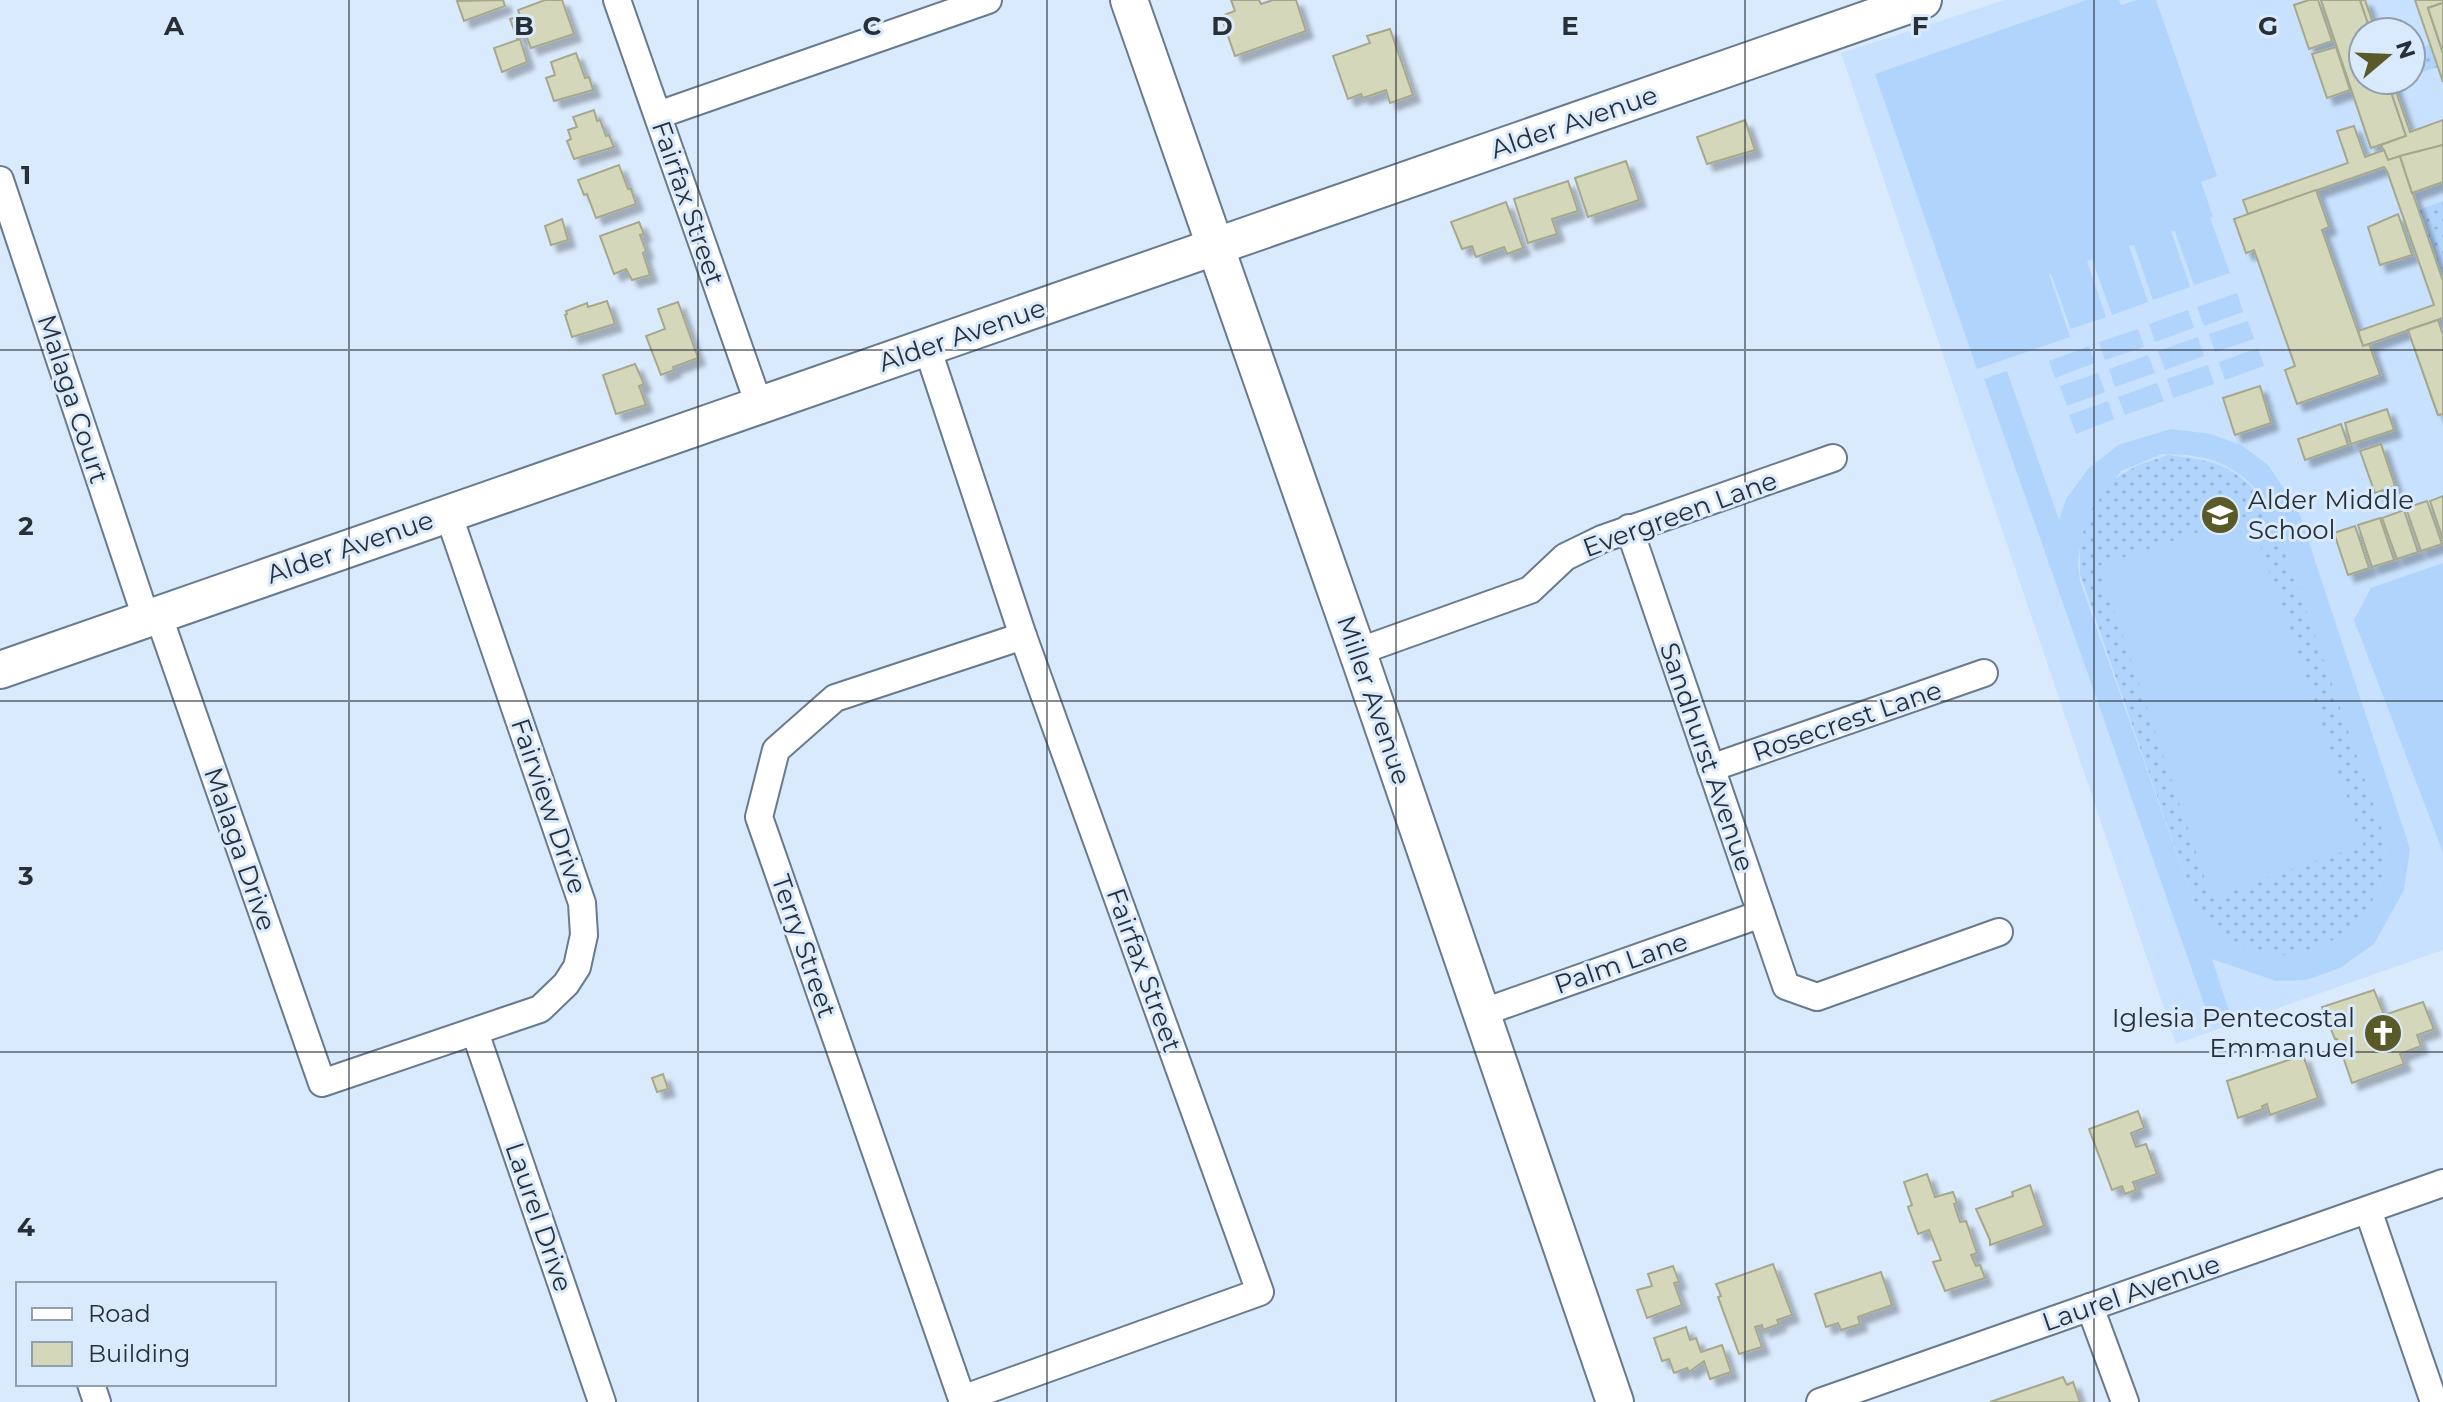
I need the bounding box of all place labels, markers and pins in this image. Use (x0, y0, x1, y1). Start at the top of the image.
place label: Alder Middle School (2248, 484, 2414, 546)
school or university icon: Alder Middle School (2199, 494, 2241, 536)
place label: Iglesia Pentecostal Emmanuel (2112, 1002, 2355, 1064)
church icon: Iglesia Pentecostal Emmanuel (2362, 1012, 2404, 1054)

